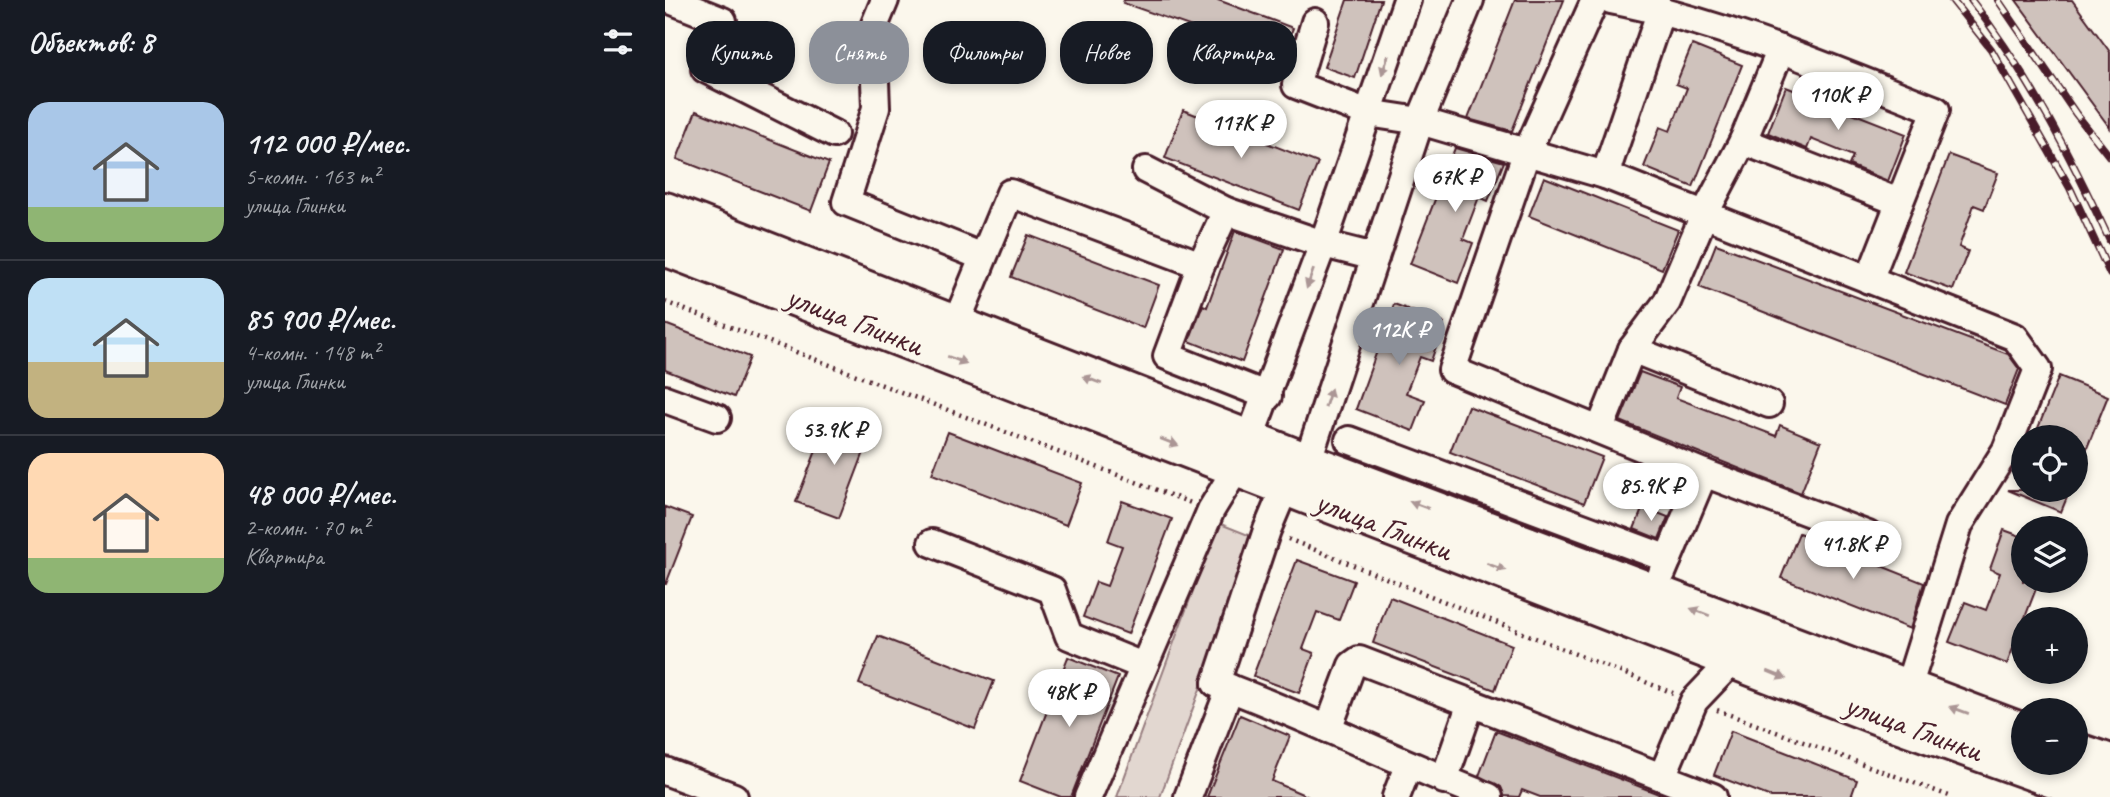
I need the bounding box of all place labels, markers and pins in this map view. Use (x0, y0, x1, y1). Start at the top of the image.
pin: 110K ₽ (1781, 72, 1895, 132)
pin: 117K ₽ (1184, 100, 1298, 160)
pin: 67K ₽ (1406, 154, 1504, 214)
pin: 112K ₽ (1342, 308, 1456, 367)
pin: 53.9K ₽ (769, 407, 899, 467)
pin: 85.9K ₽ (1586, 463, 1716, 523)
pin: 41.8K ₽ (1788, 522, 1918, 581)
pin: 48K ₽ (1020, 670, 1118, 729)

